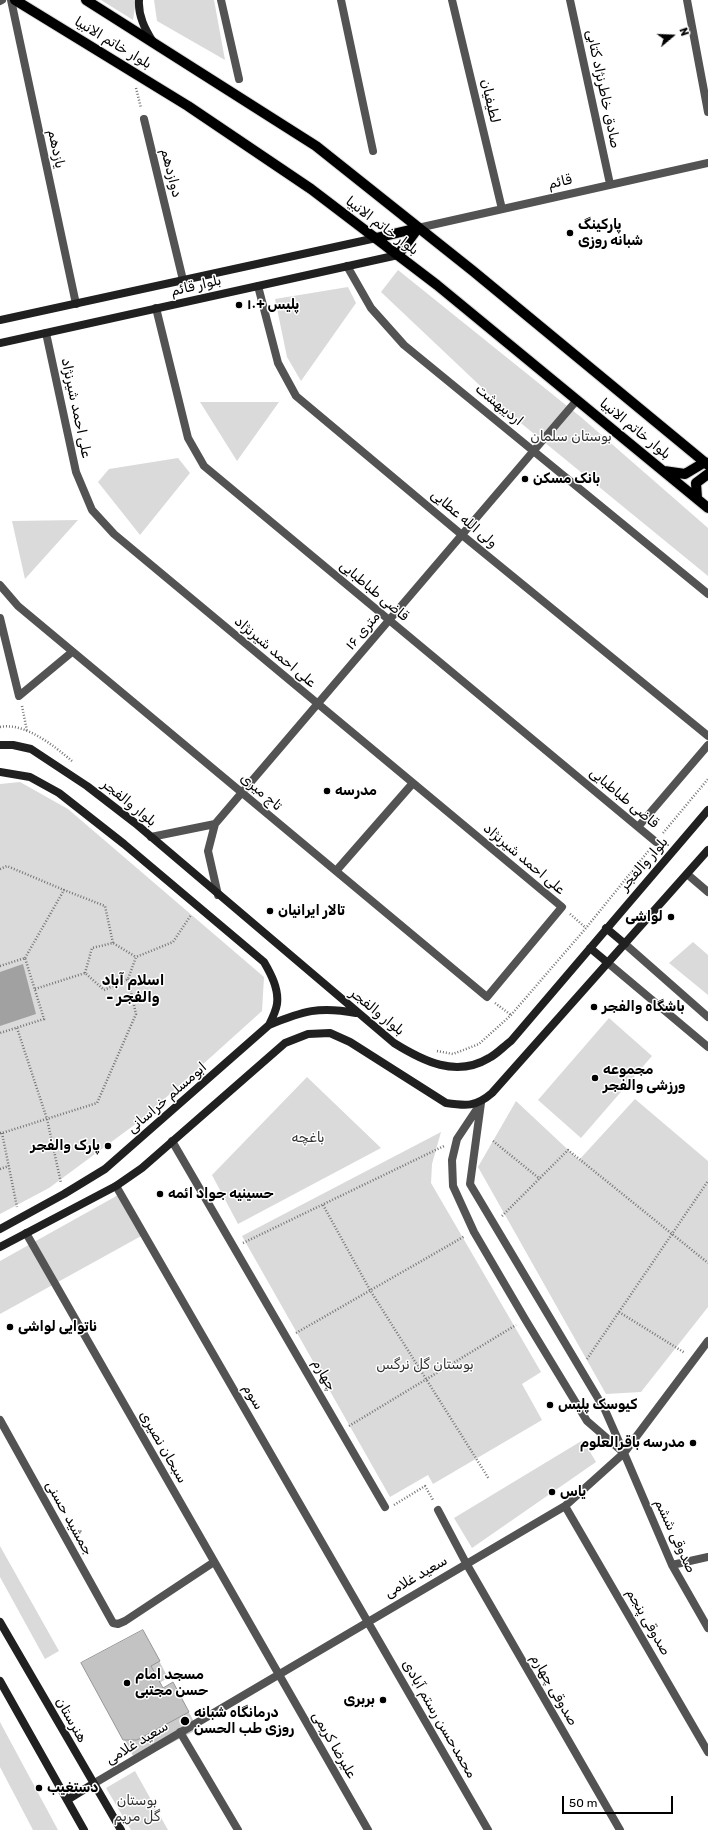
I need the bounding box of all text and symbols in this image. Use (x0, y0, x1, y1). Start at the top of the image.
street label: بلوار خاتم الانبیا (71, 13, 155, 73)
north arrow (652, 16, 692, 56)
text: N (676, 26, 691, 38)
street label: صادق خاطرنژاد کتابی (582, 28, 624, 150)
street label: لطیفیان (477, 77, 503, 125)
street label: یازدهم (44, 128, 68, 170)
street label: دوازدهم (157, 147, 185, 199)
street label: قائم (546, 171, 574, 193)
street label: بلوار خاتم الانبیا (342, 193, 422, 259)
place label: پارکینگ شبانه روزی (578, 217, 643, 250)
marker: پارکینگ شبانه روزی (565, 228, 575, 238)
street label: بلوار قائم (169, 272, 223, 300)
place label: پلیس +۱۰ (247, 297, 299, 313)
marker: پلیس +۱۰ (234, 300, 244, 310)
street label: علی احمد شیرنژاد (57, 357, 95, 459)
street label: اردیبهشت (472, 381, 526, 429)
street label: بلوار خاتم الانبیا (596, 395, 674, 463)
park label: بوستان سلمان (530, 429, 612, 445)
place label: بانک مسکن (533, 471, 600, 487)
marker: بانک مسکن (520, 474, 530, 484)
street label: ولی الله عطایی (427, 486, 501, 552)
street label: قاضی طباطبایی (336, 557, 412, 625)
street label: ۱۶ متری (342, 609, 384, 653)
street label: علی احمد شیرنژاد (231, 613, 319, 691)
street label: قاضی طباطبایی (586, 764, 662, 832)
street label: تاج میری (237, 770, 285, 814)
street label: بلوار والفجر (98, 776, 160, 830)
place label: مدرسه (335, 783, 377, 799)
marker: مدرسه (322, 786, 332, 796)
street label: علی احمد شیرنژاد (480, 820, 568, 898)
street label: بلوار والفجر (616, 834, 672, 894)
place label: تالار ایرانیان (278, 903, 345, 919)
marker: تالار ایرانیان (265, 906, 275, 916)
place label: لواشی (625, 909, 663, 925)
marker: لواشی (666, 912, 676, 922)
district label: اسلام آباد - والفجر (102, 972, 164, 1007)
street label: بلوار والفجر (346, 985, 408, 1039)
place label: باشگاه والفجر (602, 999, 685, 1015)
marker: باشگاه والفجر (589, 1002, 599, 1012)
street label: ابومسلم خراسانی (124, 1059, 210, 1137)
place label: مجموعه ورزشی والفجر (603, 1062, 686, 1094)
marker: مجموعه ورزشی والفجر (590, 1073, 600, 1083)
park label: باغچه (291, 1130, 325, 1146)
place label: پارک والفجر (31, 1138, 100, 1154)
marker: پارک والفجر (103, 1141, 113, 1151)
place label: حسینیه جواد ائمه (168, 1186, 274, 1202)
marker: حسینیه جواد ائمه (155, 1189, 165, 1199)
place label: ناتوایی لواشی (18, 1319, 97, 1335)
marker: ناتوایی لواشی (5, 1322, 15, 1332)
street label: چهارم (308, 1356, 340, 1394)
park label: بوستان گل نرگس (376, 1357, 474, 1373)
street label: سوم (239, 1381, 267, 1413)
place label: کیوسک پلیس (558, 1397, 637, 1413)
marker: کیوسک پلیس (545, 1400, 555, 1410)
street label: سبحان نصیری (135, 1408, 191, 1486)
place label: مدرسه باقرالعلوم (580, 1435, 685, 1451)
marker: مدرسه باقرالعلوم (688, 1438, 698, 1448)
street label: جمشید حسنی (42, 1478, 96, 1558)
place label: یاس (560, 1484, 586, 1500)
marker: یاس (547, 1487, 557, 1497)
street label: صدوقی ششم (651, 1496, 699, 1576)
street label: سعید غلامی (381, 1552, 451, 1602)
street label: صدوقی پنجم (622, 1586, 674, 1658)
street label: صدوقی چهارم (527, 1651, 581, 1729)
street label: محمدحسن رستم آبادی (398, 1657, 480, 1781)
place label: مسجد امام حسن مجتبی (135, 1667, 208, 1700)
marker: مسجد امام حسن مجتبی (122, 1678, 132, 1688)
place label: بربری (344, 1692, 375, 1708)
street label: هنرستان (51, 1694, 91, 1746)
marker: بربری (378, 1695, 388, 1705)
place label: درمانگاه شبانه روزی طب الحسن (194, 1705, 294, 1738)
street label: علیرضا کریمی (308, 1708, 360, 1782)
marker: درمانگاه شبانه روزی طب الحسن (179, 1715, 191, 1727)
street label: سعید غلامی (103, 1718, 171, 1768)
place label: دستغیب (47, 1780, 98, 1796)
marker: دستغیب (34, 1783, 44, 1793)
scale bar (564, 1788, 675, 1814)
park label: بوستان گل مریم (114, 1793, 160, 1826)
text: 50 m (569, 1796, 597, 1810)

